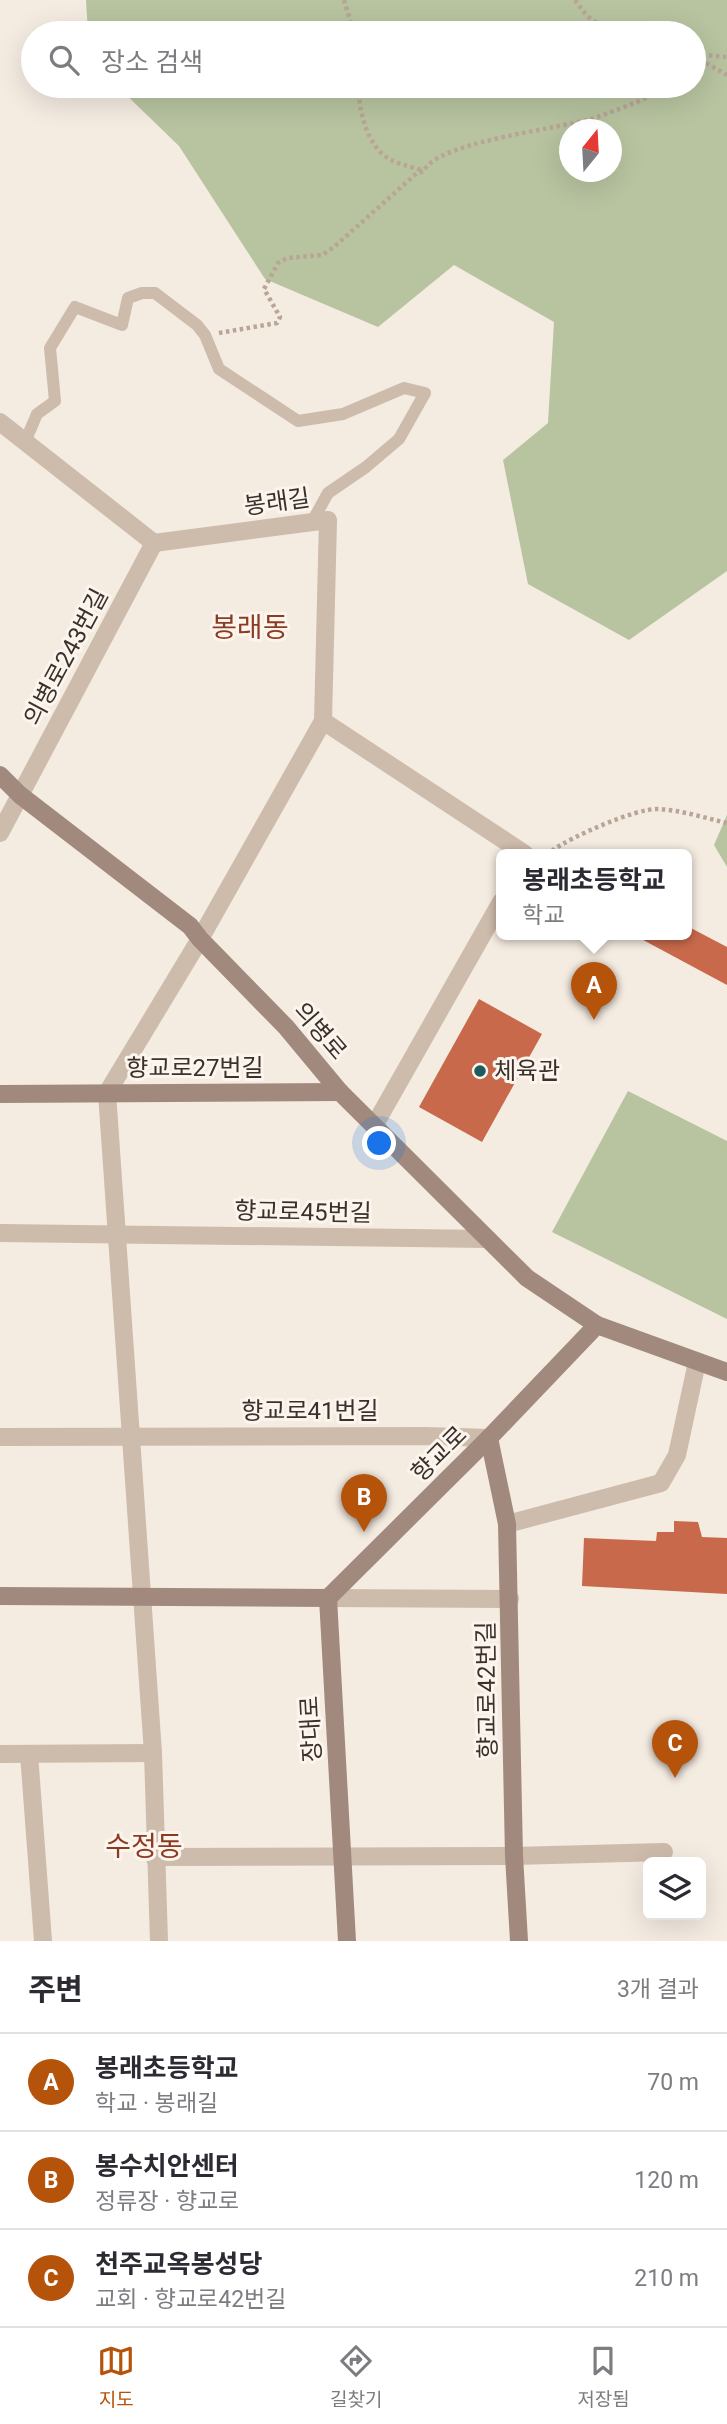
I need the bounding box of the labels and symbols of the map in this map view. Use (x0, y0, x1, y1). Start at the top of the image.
north arrow (559, 119, 622, 182)
street label: 봉래길 (242, 484, 312, 520)
street label: 의병로243번길 (18, 584, 114, 730)
district label: 봉래동 (211, 611, 289, 644)
pin: A (571, 962, 617, 1020)
street label: 의병로 (288, 997, 352, 1065)
street label: 향교로27번길 (126, 1054, 264, 1082)
place label: 체육관 (494, 1057, 560, 1085)
marker: 체육관 (472, 1063, 488, 1079)
your location (362, 1126, 396, 1160)
street label: 향교로45번길 (234, 1197, 372, 1227)
street label: 향교로41번길 (241, 1397, 379, 1425)
street label: 향교로 (406, 1421, 472, 1487)
pin: B (341, 1474, 387, 1532)
street label: 향교로42번길 (472, 1621, 502, 1759)
street label: 장대로 (295, 1695, 327, 1763)
pin: C (652, 1720, 698, 1778)
district label: 수정동 (105, 1830, 183, 1863)

